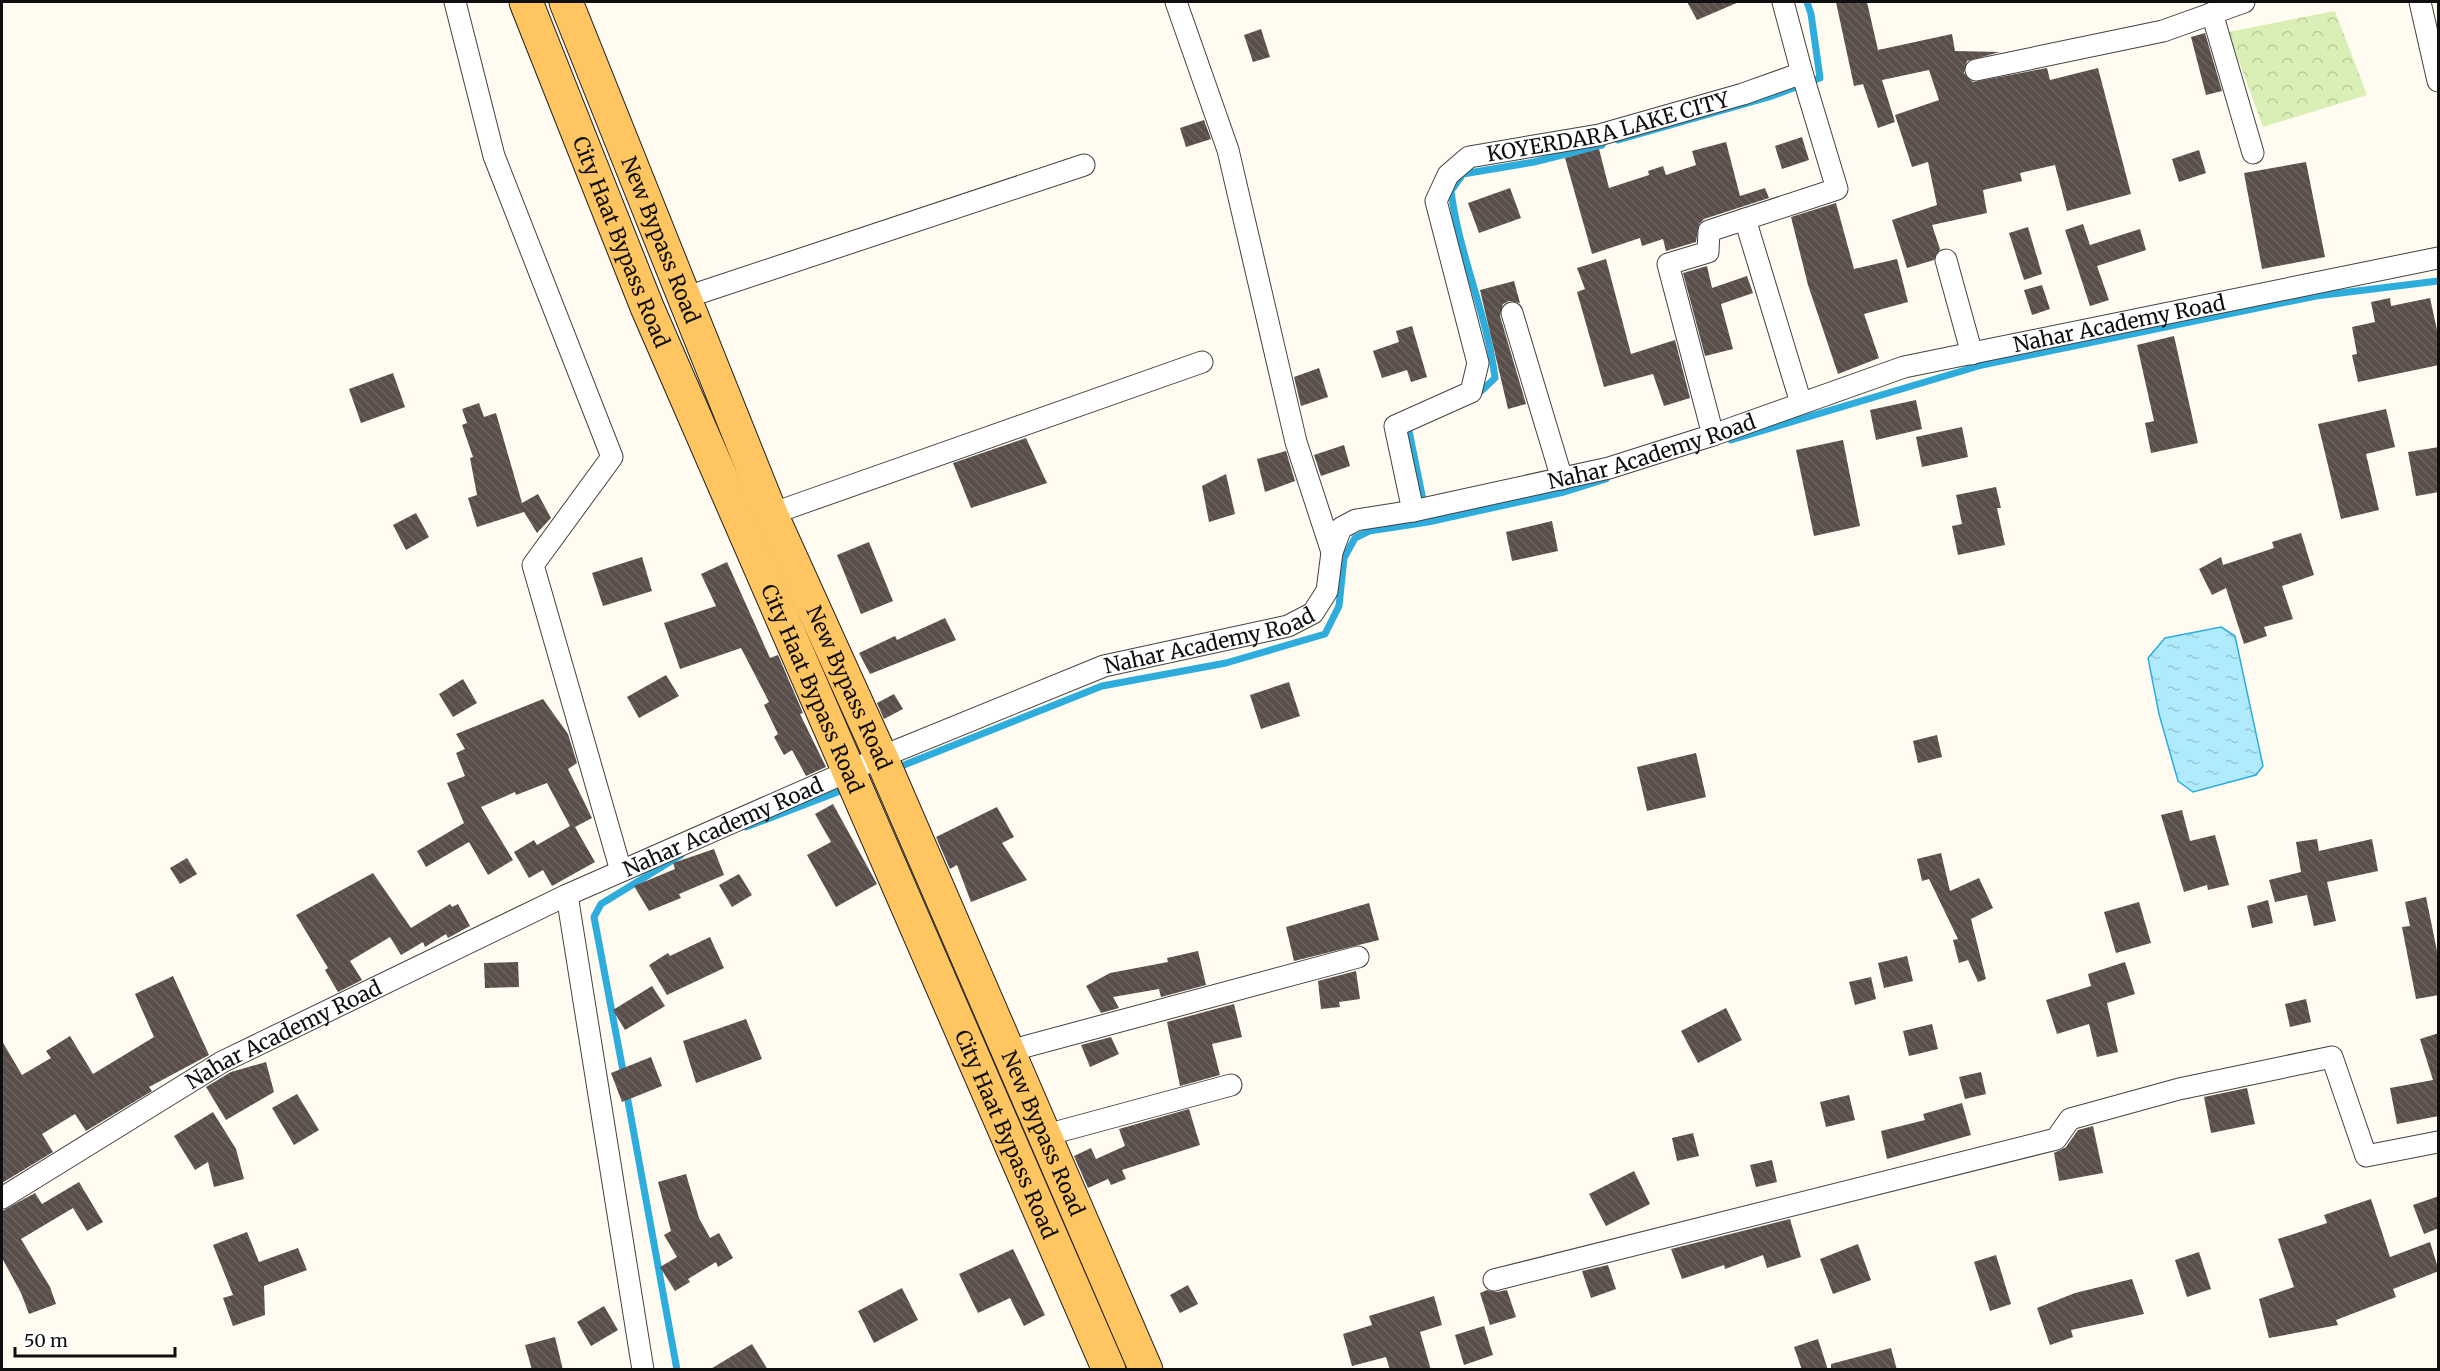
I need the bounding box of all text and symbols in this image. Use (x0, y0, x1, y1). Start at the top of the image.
street label: KOYERDARA LAKE CITY (1485, 85, 1733, 167)
street label: City Haat Bypass Road (567, 132, 677, 352)
street label: New Bypass Road (616, 152, 707, 327)
street label: Nahar Academy Road (2011, 288, 2228, 358)
street label: Nahar Academy Road (1545, 407, 1759, 495)
street label: City Haat Bypass Road (755, 580, 870, 797)
street label: New Bypass Road (801, 601, 898, 774)
street label: Nahar Academy Road (1102, 601, 1319, 679)
street label: Nahar Academy Road (619, 771, 827, 882)
street label: Nahar Academy Road (180, 973, 386, 1095)
street label: City Haat Bypass Road (949, 1025, 1064, 1243)
street label: New Bypass Road (996, 1046, 1091, 1220)
scale bar (15, 1320, 176, 1358)
text: 50 m (24, 1329, 68, 1352)

